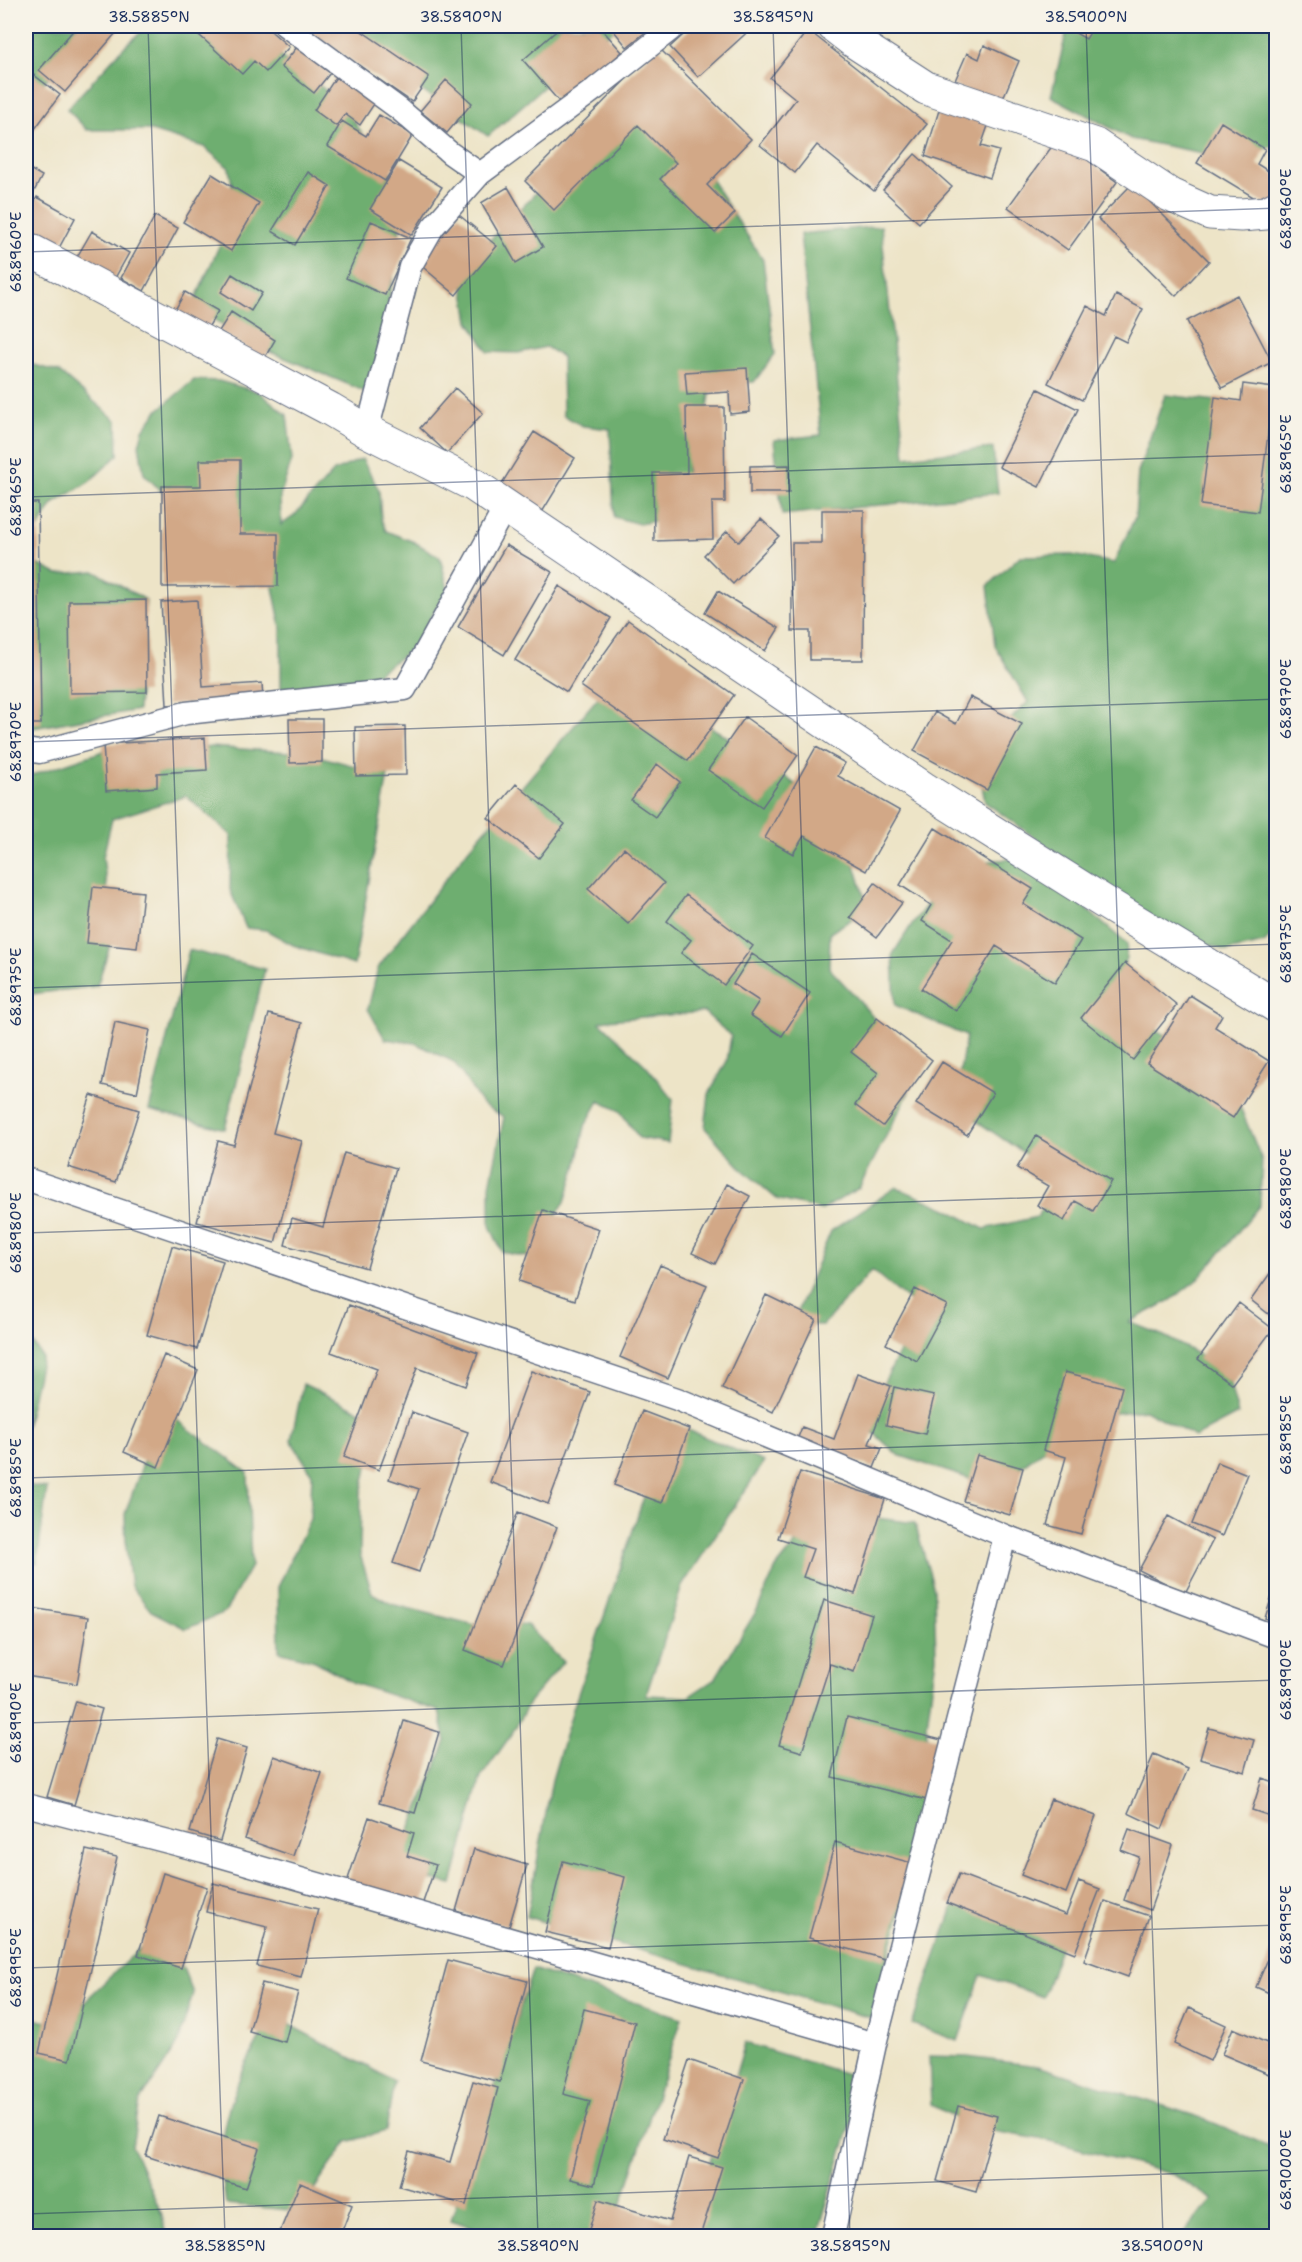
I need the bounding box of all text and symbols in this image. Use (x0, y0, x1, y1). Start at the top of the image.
text: 38.5885°N (108, 7, 190, 27)
text: 38.5890°N (420, 7, 502, 27)
text: 38.5895°N (732, 7, 814, 27)
text: 38.5900°N (1045, 7, 1127, 27)
text: 68.8960°E (1276, 169, 1296, 250)
text: 68.8960°E (6, 212, 26, 293)
text: 68.8965°E (1276, 414, 1296, 494)
text: 68.8965°E (6, 457, 26, 537)
text: 68.8970°E (1276, 659, 1296, 739)
text: 68.8970°E (6, 702, 26, 782)
text: 68.8975°E (1276, 904, 1296, 984)
text: 68.8975°E (6, 947, 26, 1027)
text: 68.8980°E (1276, 1148, 1296, 1230)
text: 68.8980°E (6, 1192, 26, 1274)
text: 68.8985°E (1276, 1395, 1296, 1475)
text: 68.8985°E (6, 1438, 26, 1518)
text: 68.8990°E (1276, 1640, 1296, 1720)
text: 68.8990°E (6, 1683, 26, 1763)
text: 68.8995°E (1276, 1885, 1296, 1965)
text: 68.8995°E (6, 1928, 26, 2008)
text: 68.9000°E (1276, 2130, 1296, 2210)
text: 38.5885°N (184, 2236, 266, 2256)
text: 38.5890°N (497, 2236, 579, 2256)
text: 38.5895°N (809, 2236, 891, 2256)
text: 38.5900°N (1121, 2236, 1203, 2256)

